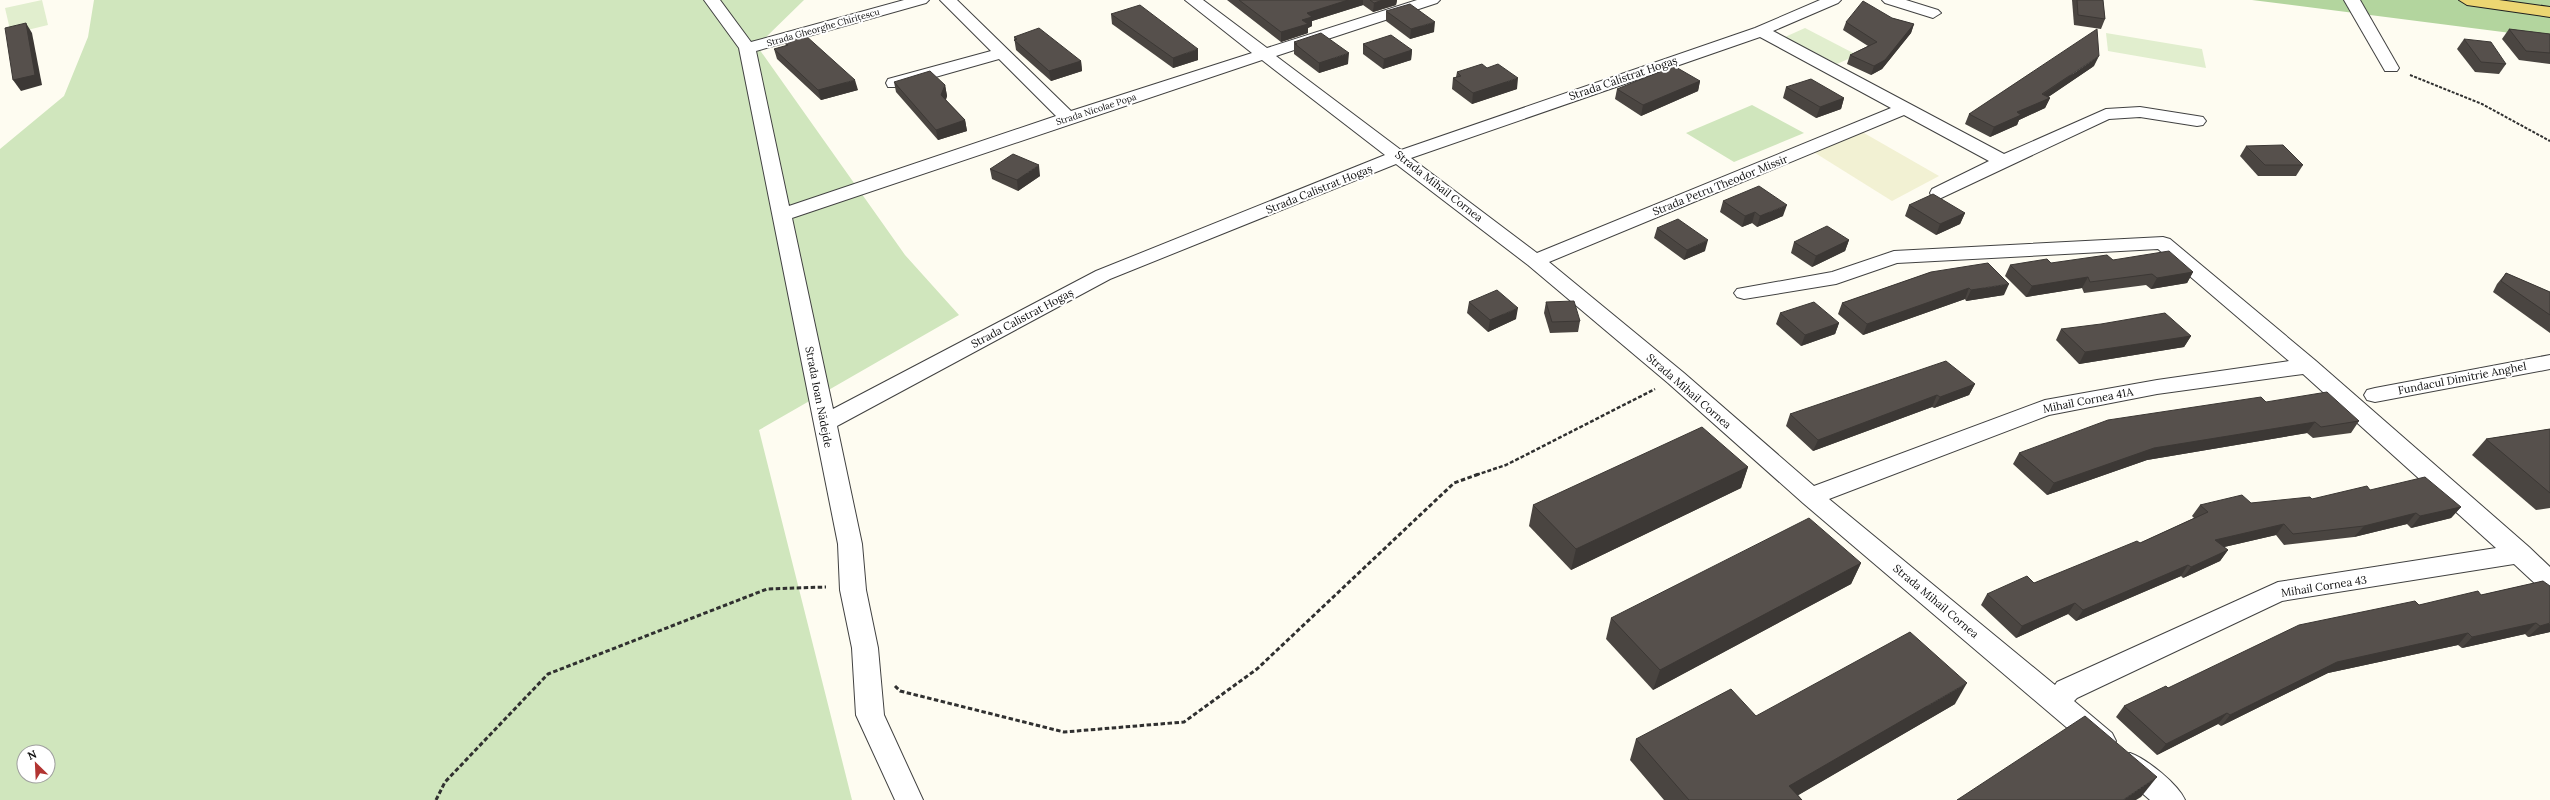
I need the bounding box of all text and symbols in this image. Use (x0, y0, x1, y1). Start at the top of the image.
street label: Strada Gheorghe Chirițescu (765, 5, 882, 49)
street label: Strada Calistrat Hogaș (1567, 53, 1679, 103)
street label: Strada Nicolae Popa (1054, 91, 1138, 127)
street label: Strada Mihail Cornea (1392, 147, 1486, 225)
street label: Strada Petru Theodor Missir (1650, 151, 1790, 219)
street label: Strada Calistrat Hogaș (1264, 161, 1374, 217)
street label: Strada Calistrat Hogaș (968, 285, 1076, 351)
street label: Strada Ioan Nădejde (802, 345, 836, 449)
street label: Strada Mihail Cornea (1644, 350, 1734, 432)
street label: Fundacul Dimitrie Anghel (2397, 359, 2527, 397)
street label: Mihail Cornea 41A (2042, 384, 2135, 416)
street label: Strada Mihail Cornea (1890, 561, 1982, 641)
street label: Mihail Cornea 43 (2280, 572, 2368, 600)
north arrow (16, 744, 56, 784)
text: N (25, 747, 39, 763)

